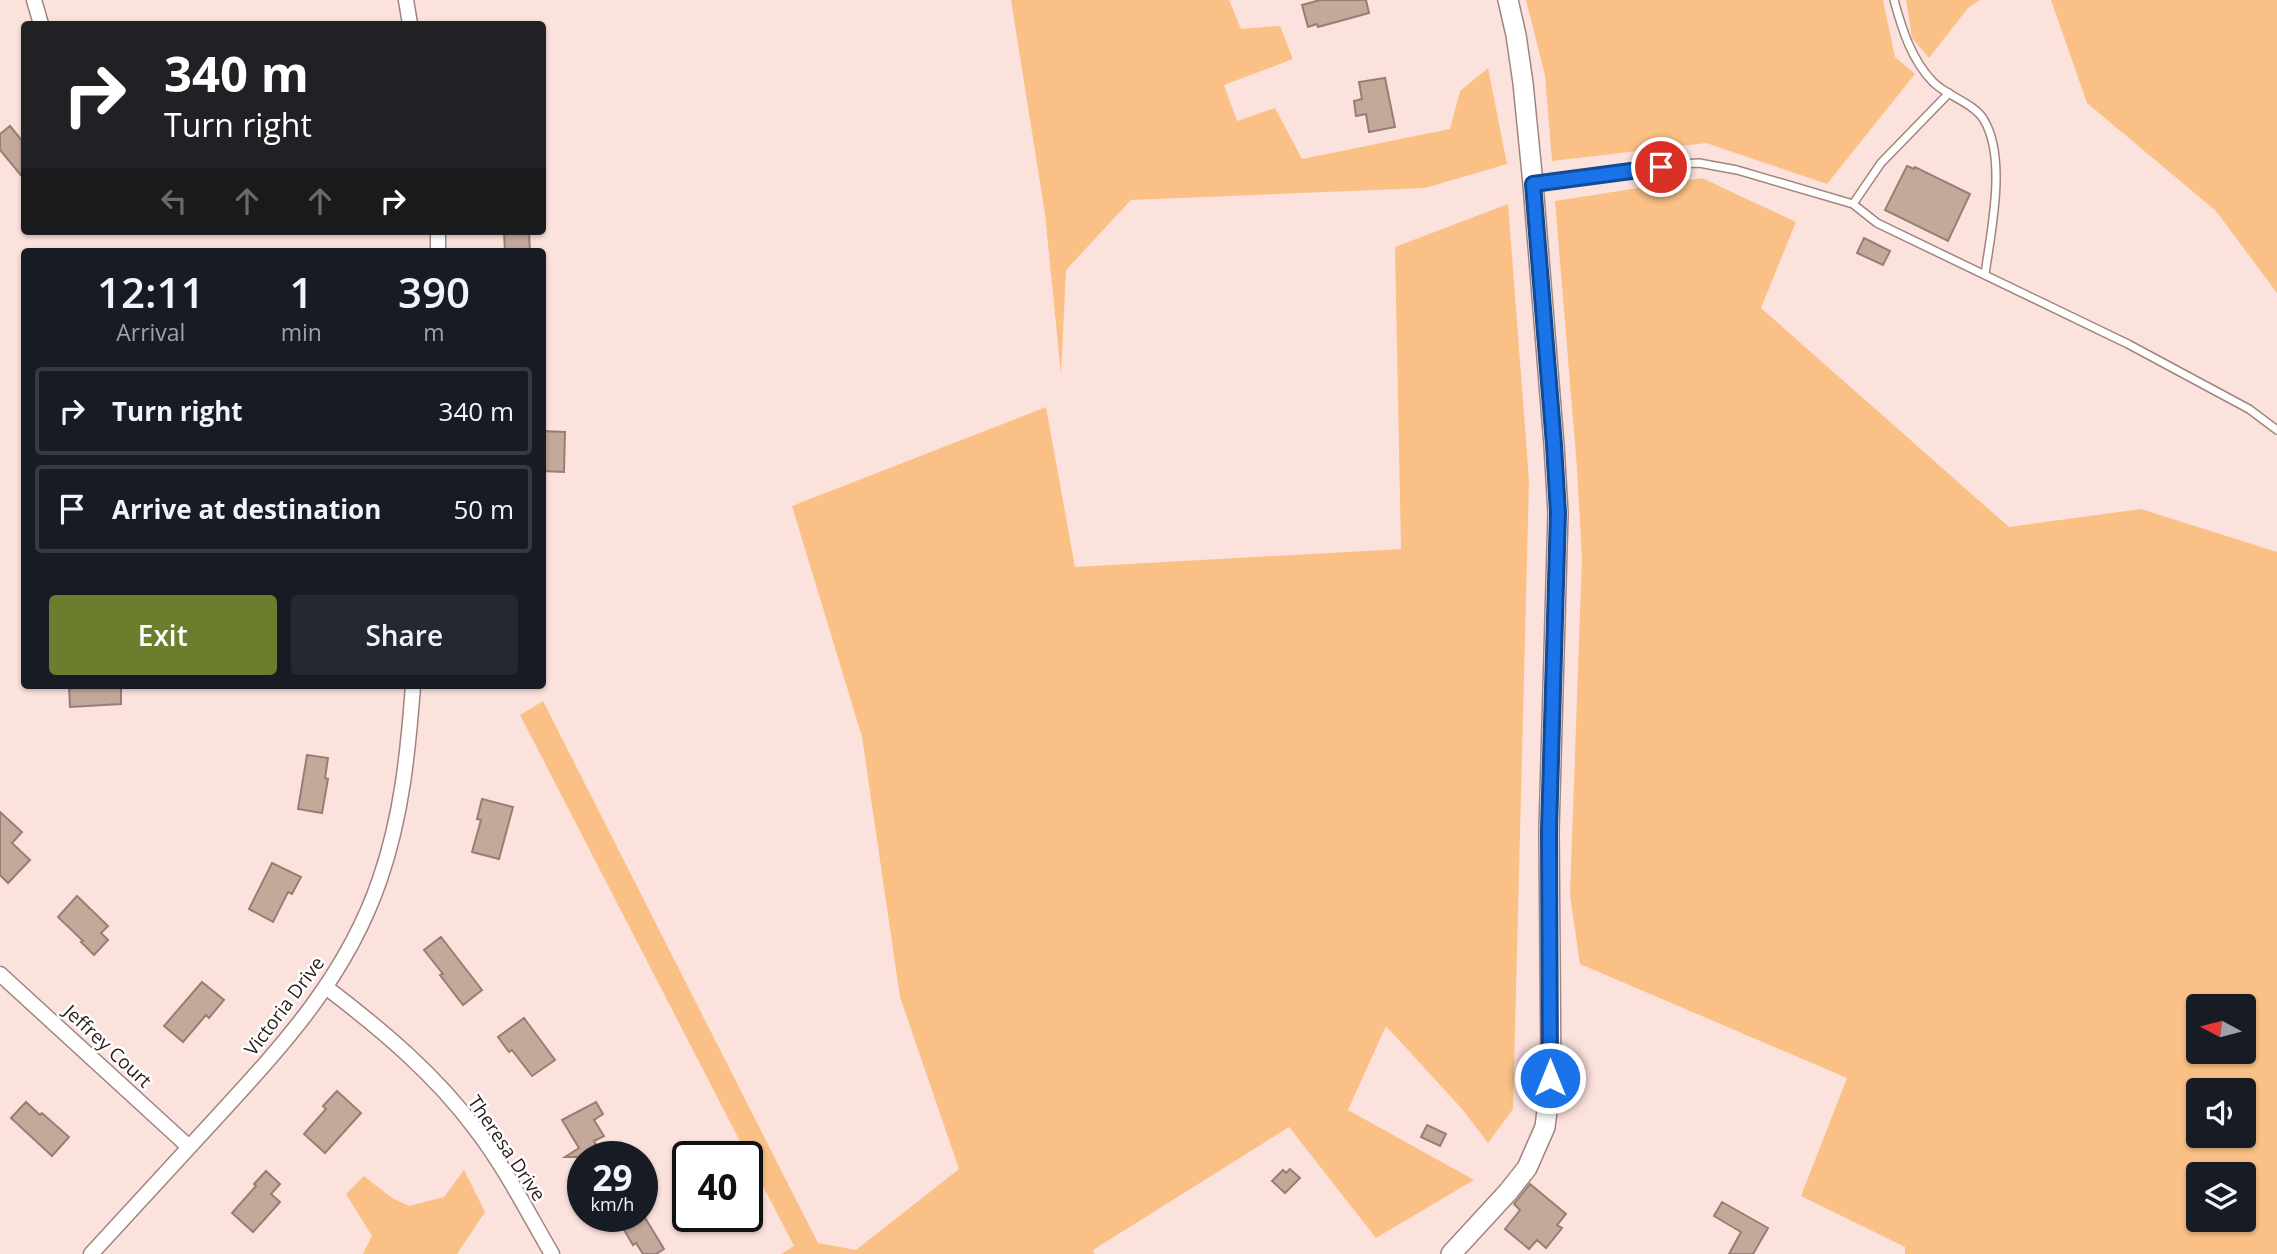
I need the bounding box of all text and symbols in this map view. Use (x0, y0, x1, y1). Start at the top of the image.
text: 340 m (164, 40, 309, 106)
icon: right (49, 49, 140, 140)
text: Turn right (164, 103, 312, 146)
pin (1631, 137, 1691, 197)
icon: arrive (1642, 148, 1680, 186)
icon: left (155, 182, 193, 220)
icon: ahead (228, 182, 266, 220)
icon: ahead (301, 182, 339, 220)
icon: right (374, 182, 412, 220)
text: 12:11 (97, 263, 205, 320)
text: 1 (289, 263, 313, 320)
text: 390 (398, 263, 470, 320)
text: Arrival (116, 316, 185, 348)
text: min (281, 316, 322, 348)
text: m (423, 316, 445, 348)
icon: right (53, 392, 91, 430)
text: Turn right (112, 393, 243, 429)
text: 340 m (439, 393, 514, 429)
icon: arrive (53, 490, 91, 528)
text: Arrive at destination (112, 491, 381, 527)
text: 50 m (453, 491, 514, 527)
button: Exit (49, 595, 277, 675)
button: Share (291, 595, 518, 675)
street label: Victoria Drive (238, 951, 330, 1061)
north arrow (2186, 994, 2256, 1064)
map controls (2186, 994, 2256, 1232)
street label: Jeffrey Court (57, 997, 158, 1094)
position arrow (1513, 1041, 1587, 1115)
button: sound (2186, 1078, 2256, 1148)
street label: Theresa Drive (462, 1090, 552, 1206)
speed limit sign: 40 (672, 1141, 763, 1232)
text: 29 (592, 1154, 633, 1201)
button: layers (2186, 1162, 2256, 1232)
text: km/h (591, 1192, 634, 1216)

